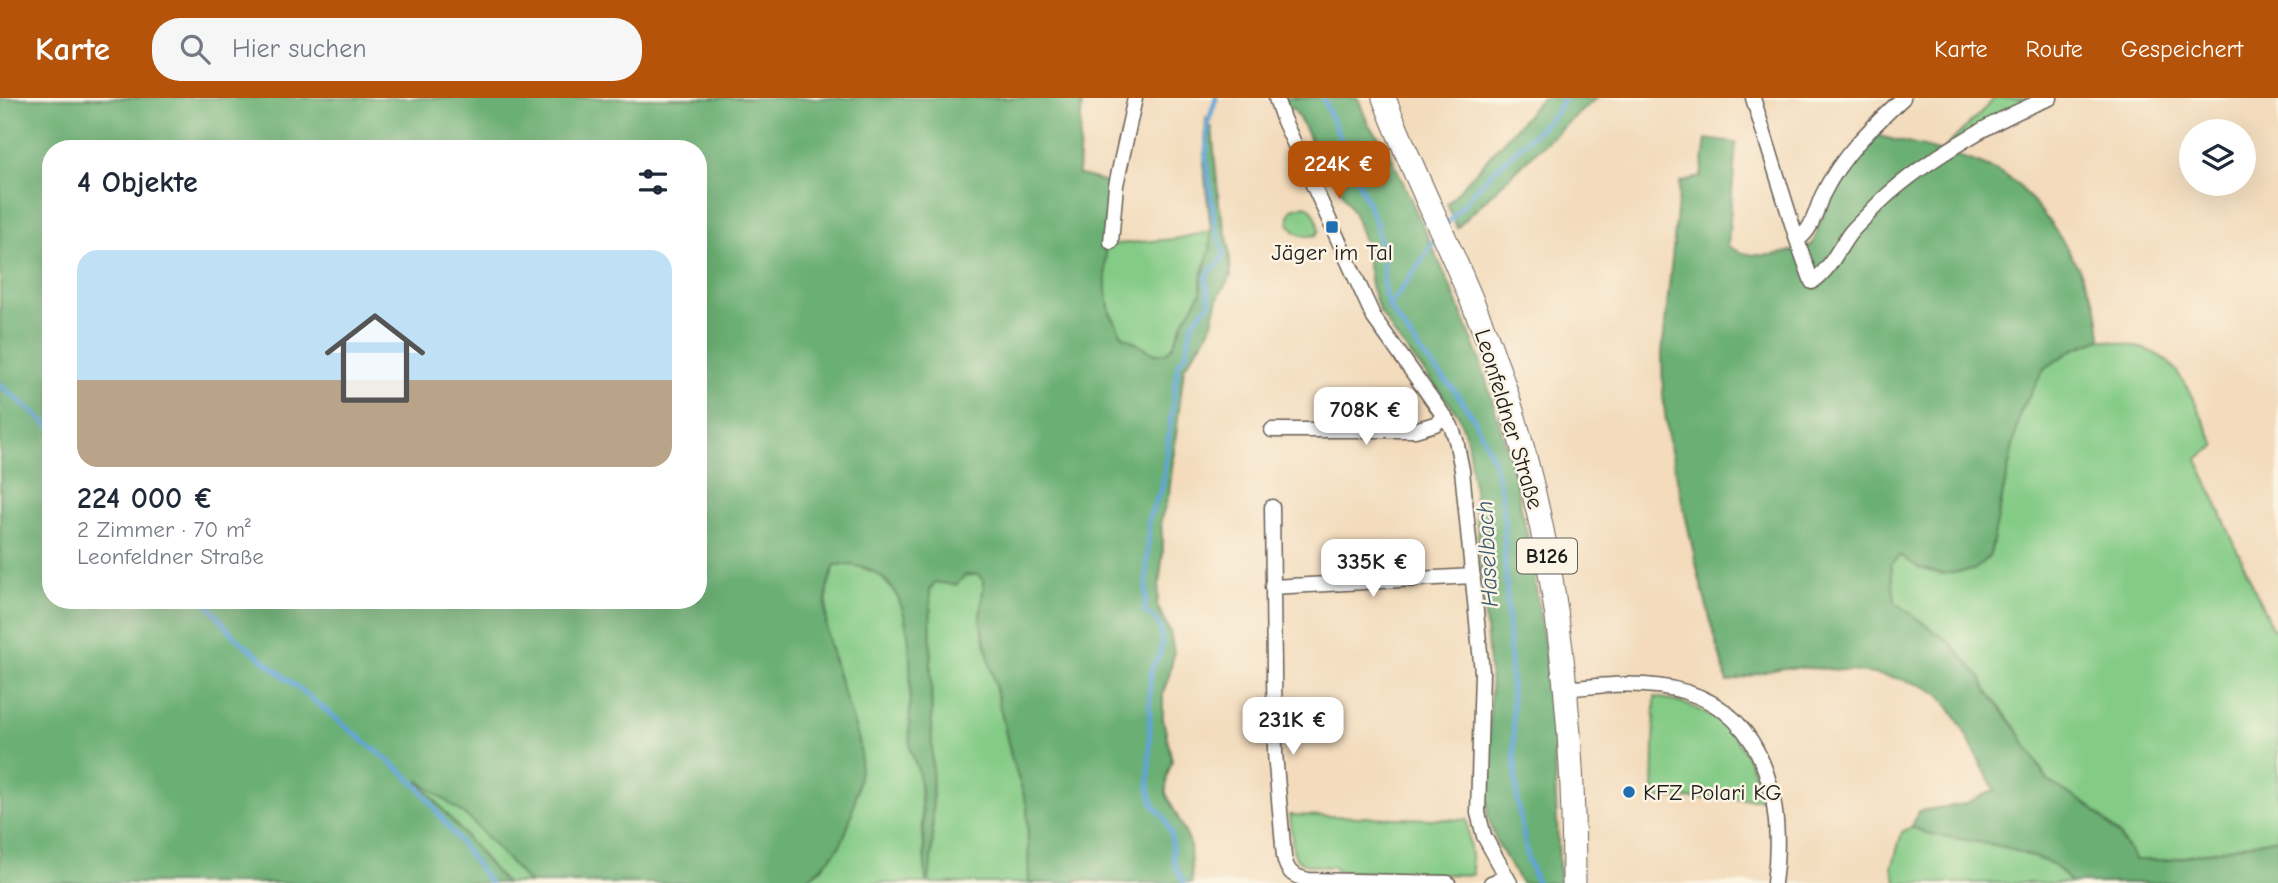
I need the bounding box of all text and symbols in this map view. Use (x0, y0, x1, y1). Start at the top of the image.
search box (152, 18, 642, 81)
text: Karte (35, 30, 110, 68)
icon: search (176, 30, 214, 68)
text: Hier suchen (232, 34, 367, 64)
text: Karte (1934, 35, 1988, 63)
text: Route (2026, 35, 2083, 63)
text: Gespeichert (2121, 35, 2243, 63)
map controls (2179, 119, 2256, 196)
button: layers (2179, 119, 2256, 196)
pin: 224K € (1282, 141, 1396, 201)
text: 224K € (1304, 150, 1374, 177)
icon: filters (634, 163, 672, 201)
text: 4 Objekte (77, 165, 198, 200)
marker: Jäger im Tal (1324, 219, 1340, 235)
place label: Jäger im Tal (1271, 239, 1393, 266)
icon: home (312, 295, 438, 421)
street label: Leonfeldner Straße (1469, 326, 1549, 512)
pin: 708K € (1309, 388, 1423, 447)
text: 708K € (1330, 396, 1402, 423)
text: 224 000 € (77, 481, 214, 516)
water label: Haselbach (1470, 500, 1504, 608)
text: 2 Zimmer · 70 m² (77, 516, 251, 543)
road number: B126 (1517, 538, 1577, 574)
pin: 335K € (1316, 540, 1430, 599)
text: Leonfeldner Straße (77, 543, 264, 570)
text: 335K € (1337, 548, 1409, 575)
pin: 231K € (1236, 698, 1350, 757)
text: 231K € (1259, 706, 1327, 733)
place label: KFZ Polari KG (1643, 779, 1782, 806)
marker: KFZ Polari KG (1621, 784, 1637, 800)

